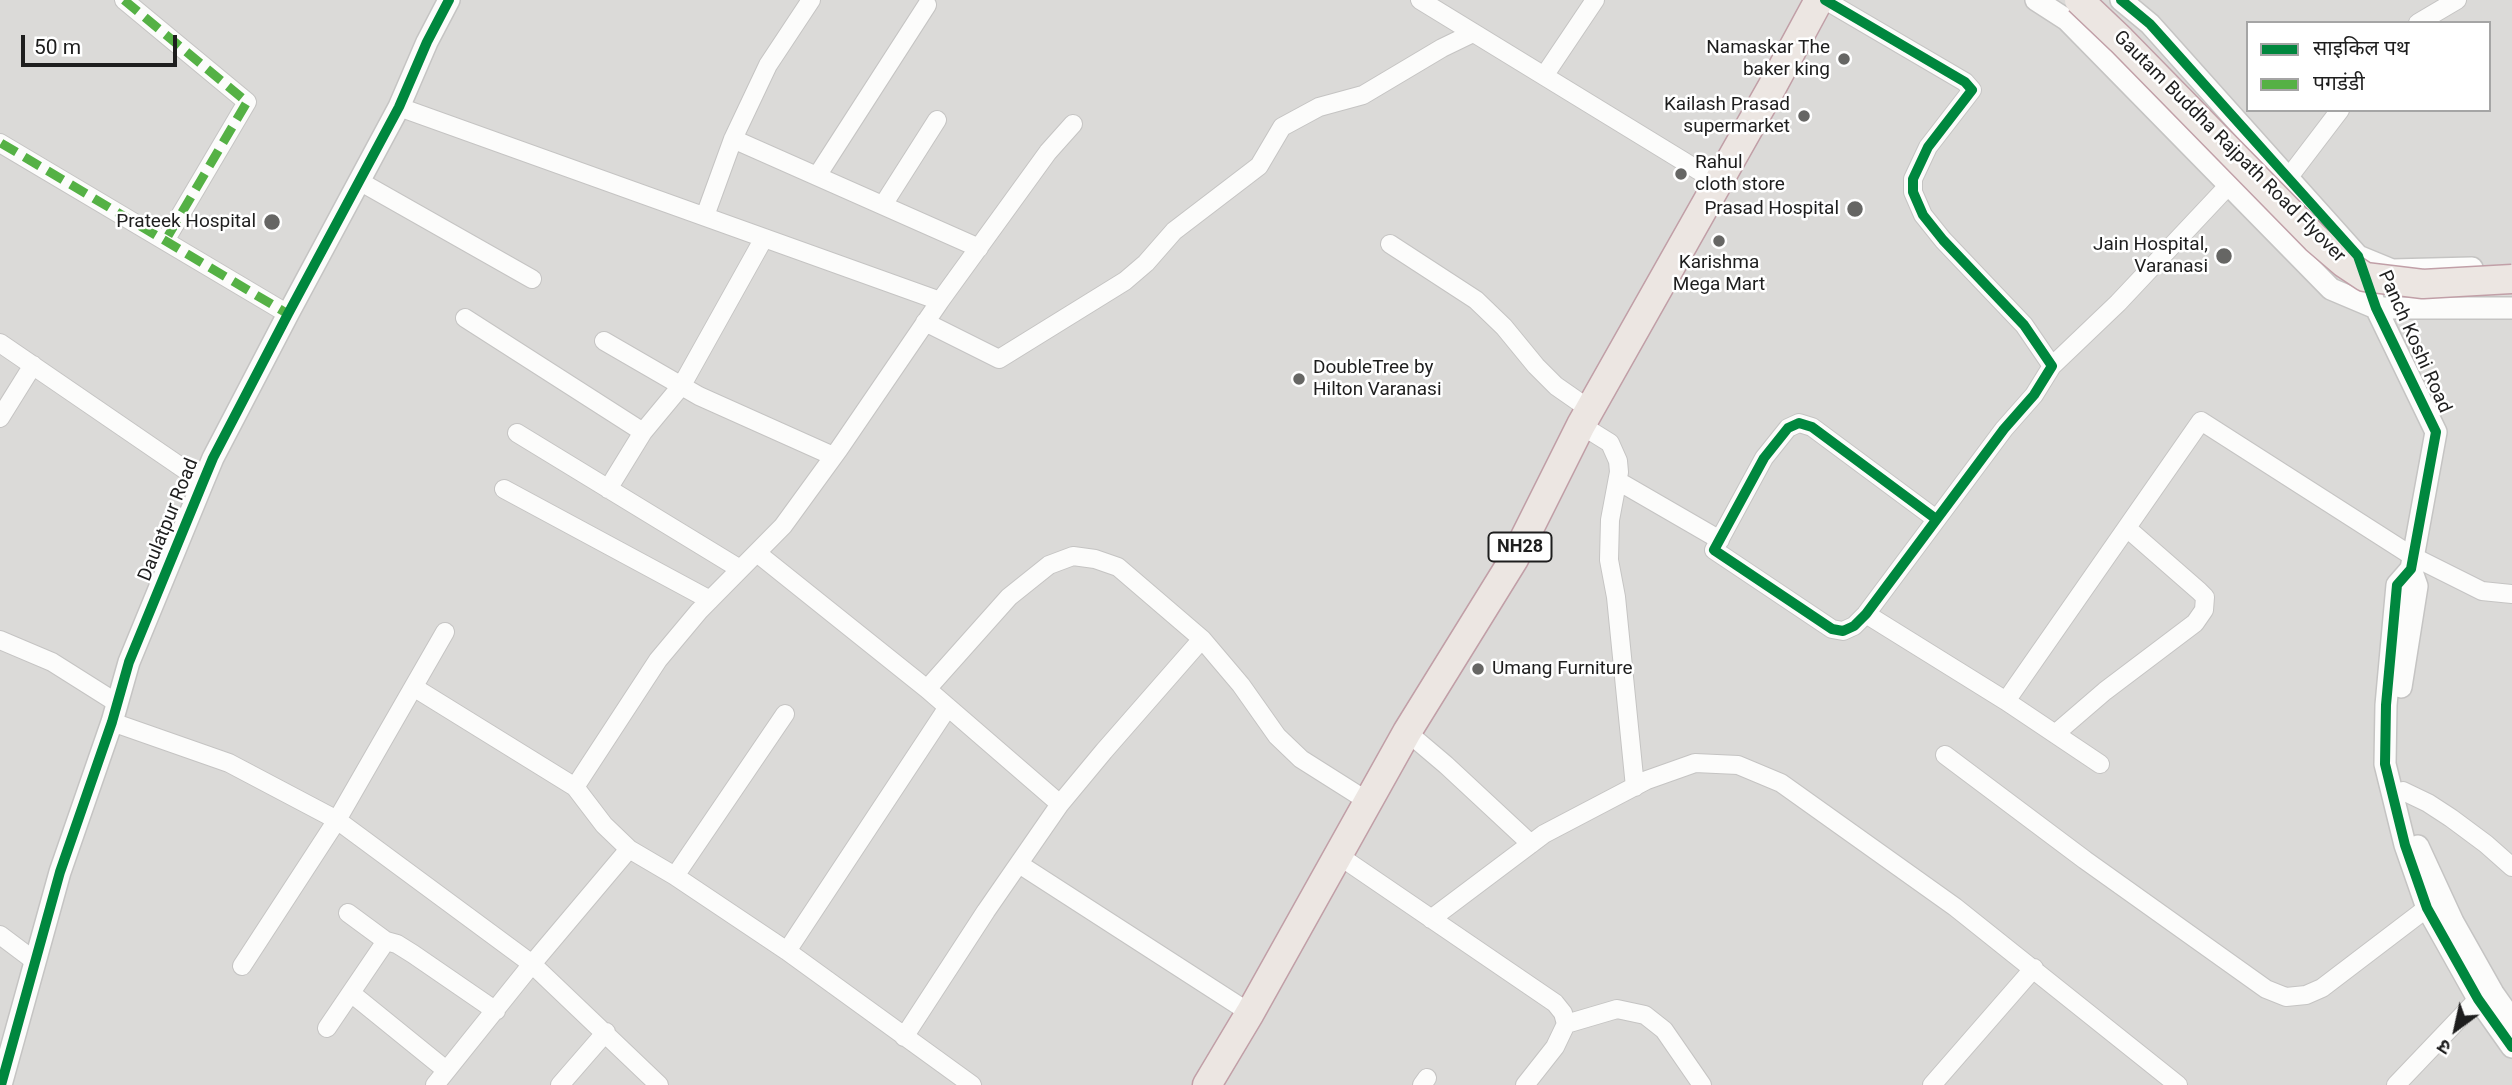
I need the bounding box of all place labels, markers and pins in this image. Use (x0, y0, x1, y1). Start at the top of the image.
place label: Namaskar The baker king (1706, 37, 1830, 81)
marker: Namaskar The baker king (1836, 51, 1852, 67)
place label: Kailash Prasad supermarket (1664, 94, 1790, 138)
marker: Kailash Prasad supermarket (1796, 108, 1812, 124)
place label: Rahul cloth store (1695, 152, 1785, 196)
marker: Rahul cloth store (1673, 166, 1689, 182)
place label: Prasad Hospital (1704, 198, 1839, 220)
marker: Prasad Hospital (1845, 199, 1865, 219)
place label: Prateek Hospital (116, 211, 256, 233)
marker: Prateek Hospital (262, 212, 282, 232)
marker: Karishma Mega Mart (1711, 233, 1727, 249)
place label: Jain Hospital, Varanasi (2093, 234, 2208, 278)
marker: Jain Hospital, Varanasi (2214, 246, 2234, 266)
place label: Karishma Mega Mart (1673, 252, 1765, 296)
place label: DoubleTree by Hilton Varanasi (1313, 357, 1442, 401)
marker: DoubleTree by Hilton Varanasi (1291, 371, 1307, 387)
place label: Umang Furniture (1492, 658, 1633, 680)
marker: Umang Furniture (1470, 661, 1486, 677)

